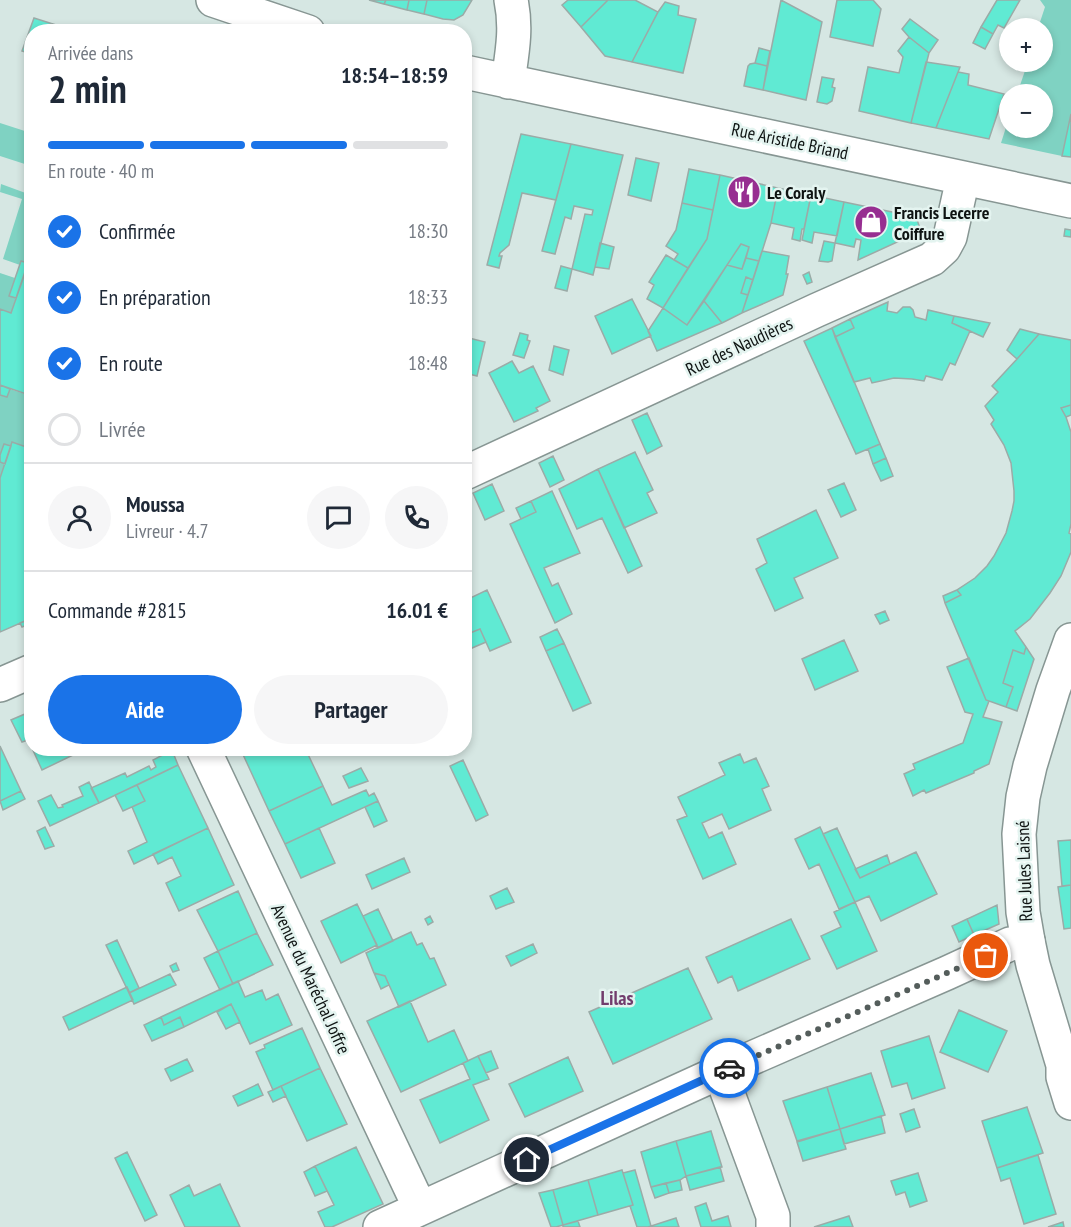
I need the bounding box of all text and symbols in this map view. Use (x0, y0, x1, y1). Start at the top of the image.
map controls (999, 18, 1053, 138)
button: + (999, 18, 1053, 72)
text: Arrivée dans (48, 40, 133, 66)
text: 18:54–18:59 (341, 61, 448, 89)
text: 2 min (48, 63, 127, 114)
button: − (999, 84, 1053, 138)
street label: Rue Aristide Briand (730, 117, 850, 165)
text: En route · 40 m (48, 158, 154, 184)
restaurant icon: Le Coraly (726, 174, 762, 210)
place label: Le Coraly (767, 181, 826, 204)
place label: Francis Lecerre Coiffure (894, 201, 990, 245)
shop icon: Francis Lecerre Coiffure (853, 204, 889, 240)
icon: check (48, 215, 81, 248)
text: Confirmée (99, 217, 176, 245)
text: 18:30 (408, 218, 448, 244)
icon: check (48, 281, 81, 314)
text: En préparation (99, 283, 211, 311)
text: 18:33 (408, 284, 448, 310)
street label: Rue des Naudières (682, 311, 796, 381)
icon: check (48, 347, 81, 380)
text: En route (99, 349, 163, 377)
text: 18:48 (408, 350, 448, 376)
text: Livrée (99, 415, 145, 443)
button: person (48, 486, 111, 549)
button: chat (307, 486, 370, 549)
button: phone (385, 486, 448, 549)
text: Moussa (126, 490, 185, 518)
text: Livreur · 4.7 (126, 518, 209, 544)
text: Commande #2815 (48, 596, 187, 624)
text: 16.01 € (386, 596, 448, 624)
button: Aide (48, 675, 242, 744)
button: Partager (254, 675, 448, 744)
street label: Rue Jules Laisné (1011, 820, 1037, 922)
street label: Avenue du Maréchal Joffre (266, 900, 356, 1058)
pin (960, 930, 1011, 981)
icon: bag (969, 939, 1002, 972)
district label: Lilas (600, 985, 634, 1011)
courier (699, 1038, 759, 1098)
icon: car (713, 1052, 746, 1085)
pin (501, 1134, 552, 1185)
icon: home (510, 1143, 543, 1176)

